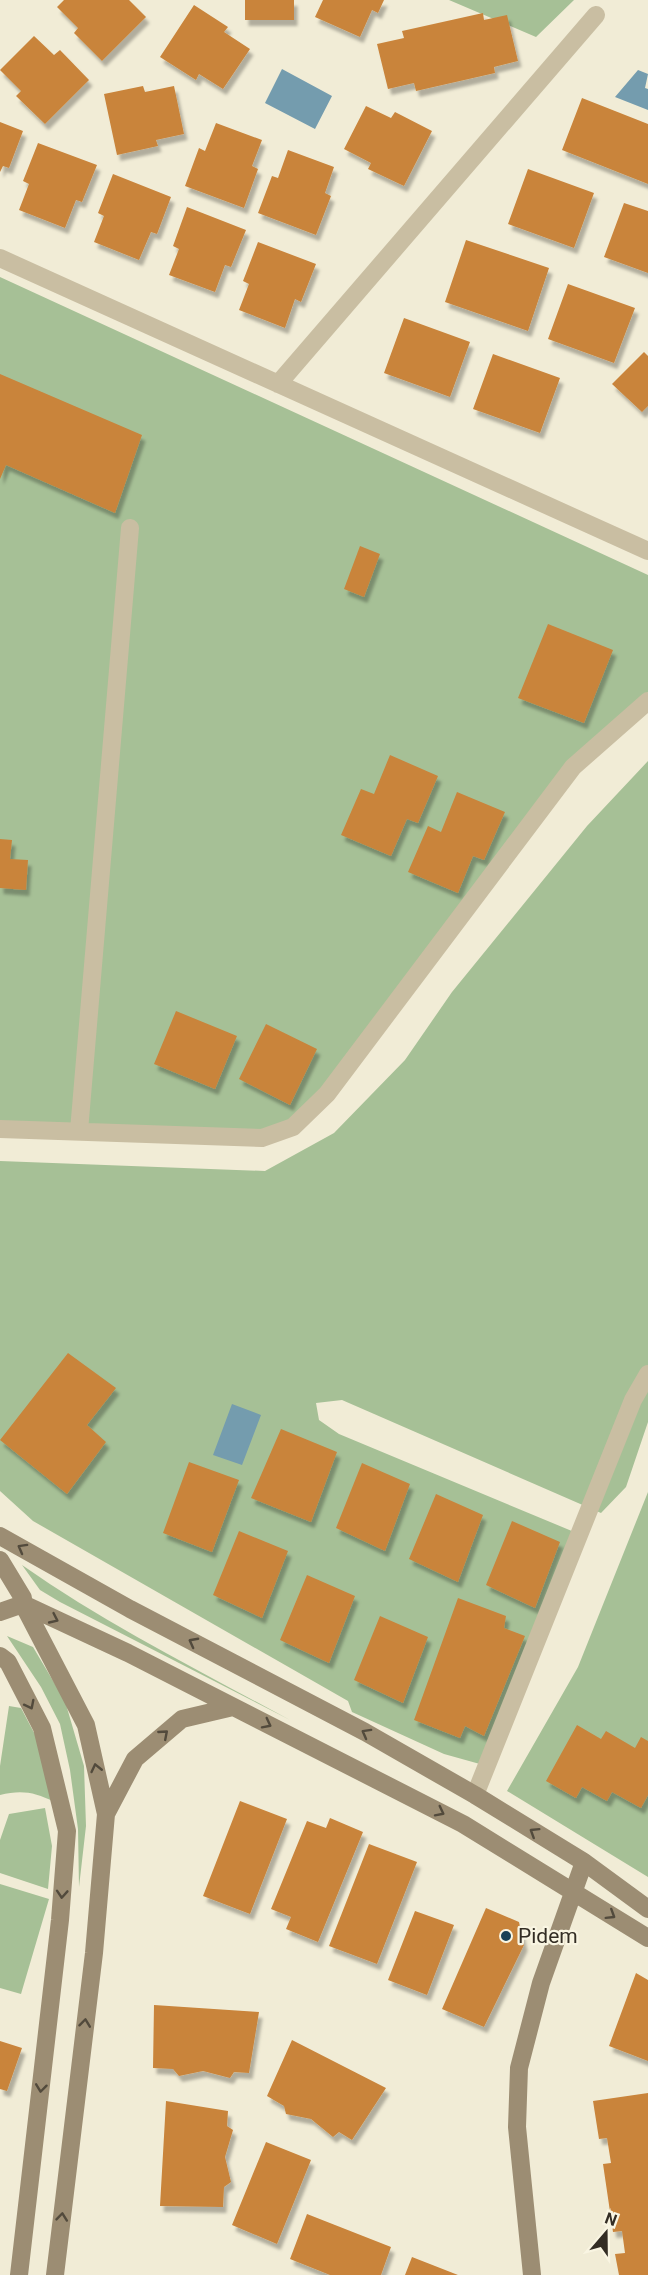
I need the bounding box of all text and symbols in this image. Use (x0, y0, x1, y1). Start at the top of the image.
one-way arrow (18, 1544, 28, 1556)
one-way arrow (48, 1611, 59, 1623)
one-way arrow (189, 1638, 199, 1649)
one-way arrow (23, 1699, 34, 1709)
one-way arrow (260, 1716, 271, 1728)
one-way arrow (362, 1729, 372, 1740)
one-way arrow (157, 1730, 168, 1741)
one-way arrow (90, 1763, 103, 1773)
one-way arrow (434, 1805, 445, 1816)
one-way arrow (530, 1827, 540, 1839)
one-way arrow (56, 1890, 69, 1899)
one-way arrow (605, 1907, 615, 1919)
place label: Pidem (518, 1924, 578, 1948)
marker: Pidem (499, 1929, 513, 1943)
one-way arrow (79, 2019, 91, 2028)
one-way arrow (35, 2083, 48, 2092)
north arrow (576, 2203, 636, 2263)
text: N (602, 2209, 620, 2230)
one-way arrow (55, 2212, 68, 2221)

